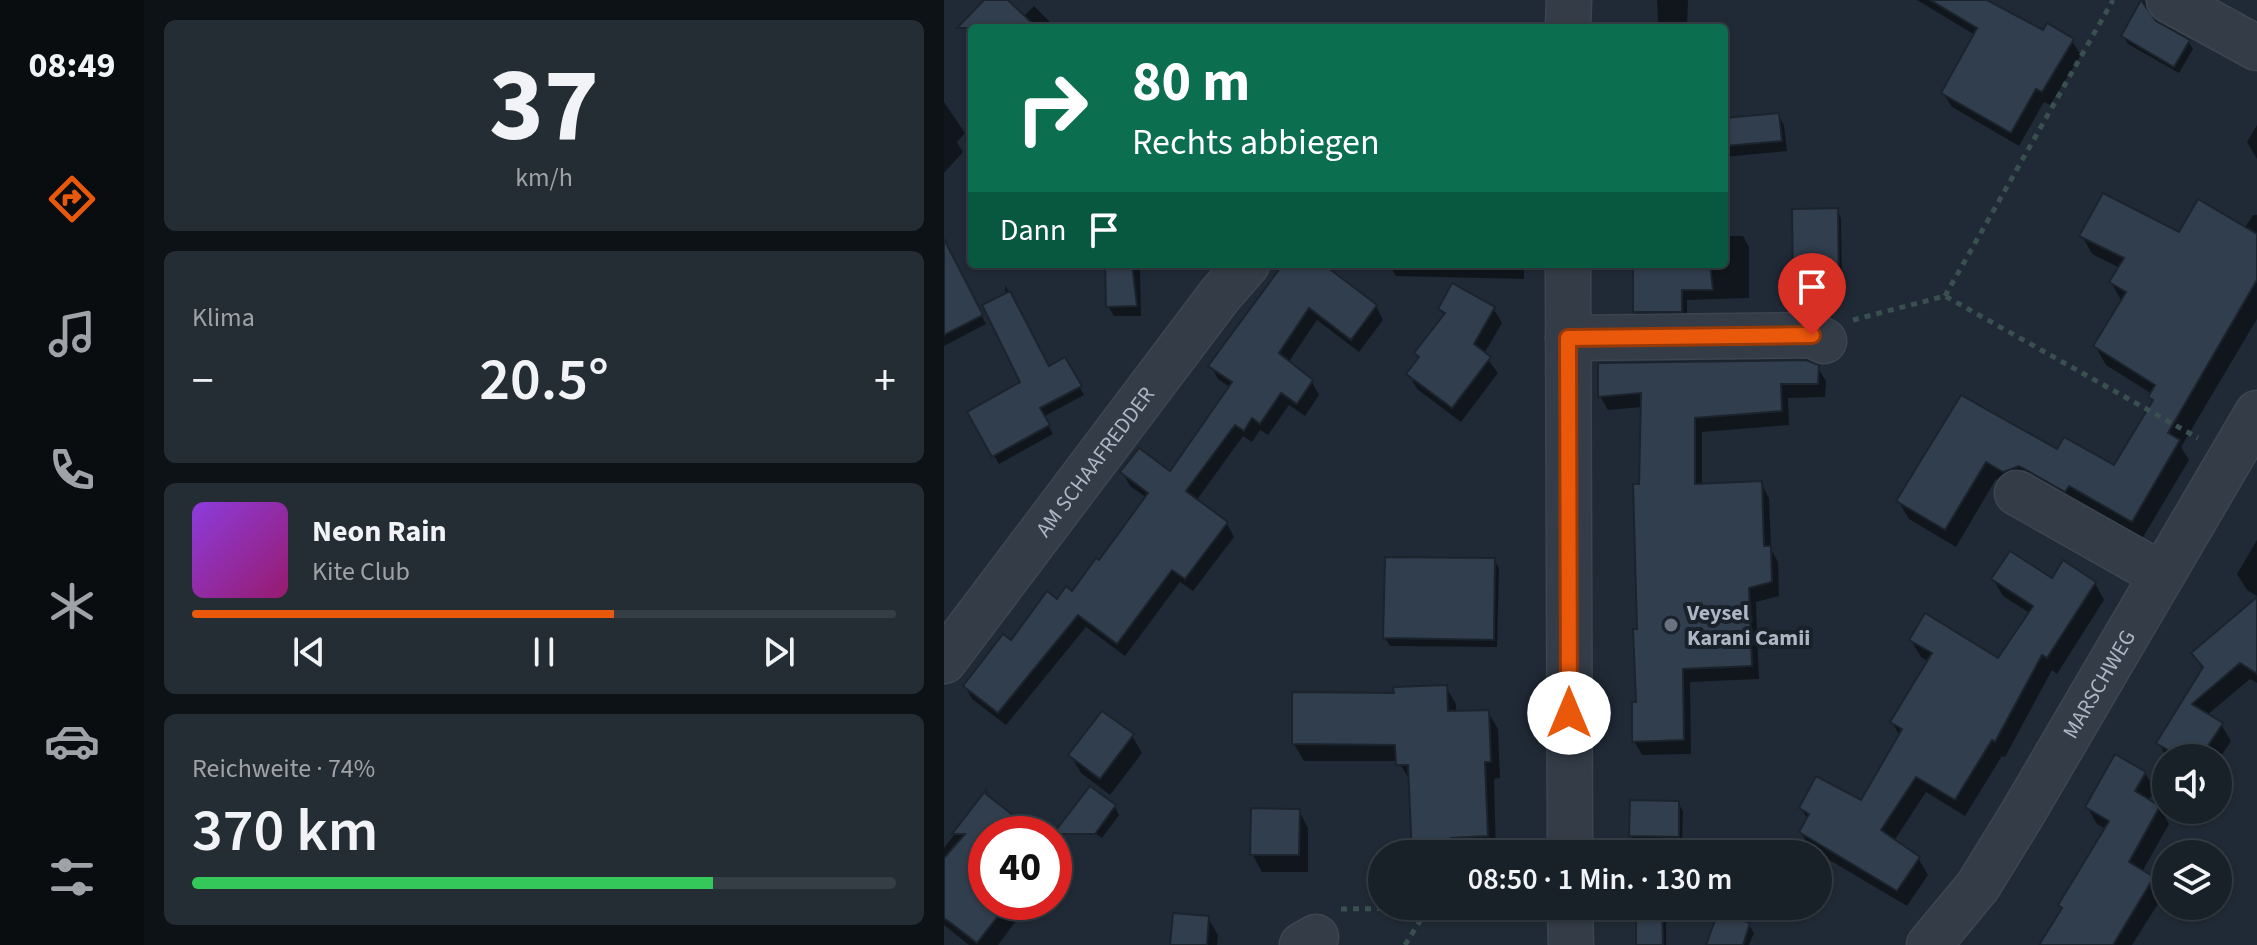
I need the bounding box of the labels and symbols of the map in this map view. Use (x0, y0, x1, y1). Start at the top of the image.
pin (1778, 253, 1846, 335)
street label: AM SCHAAFREDDER (1028, 380, 1163, 544)
place label: Veysel Karani Camii (1686, 597, 1810, 654)
marker: Veysel Karani Camii (1662, 616, 1680, 634)
street label: MARSCHWEG (2055, 624, 2144, 745)
position arrow (1527, 671, 1611, 755)
speed limit sign: 40 (968, 816, 1072, 920)

